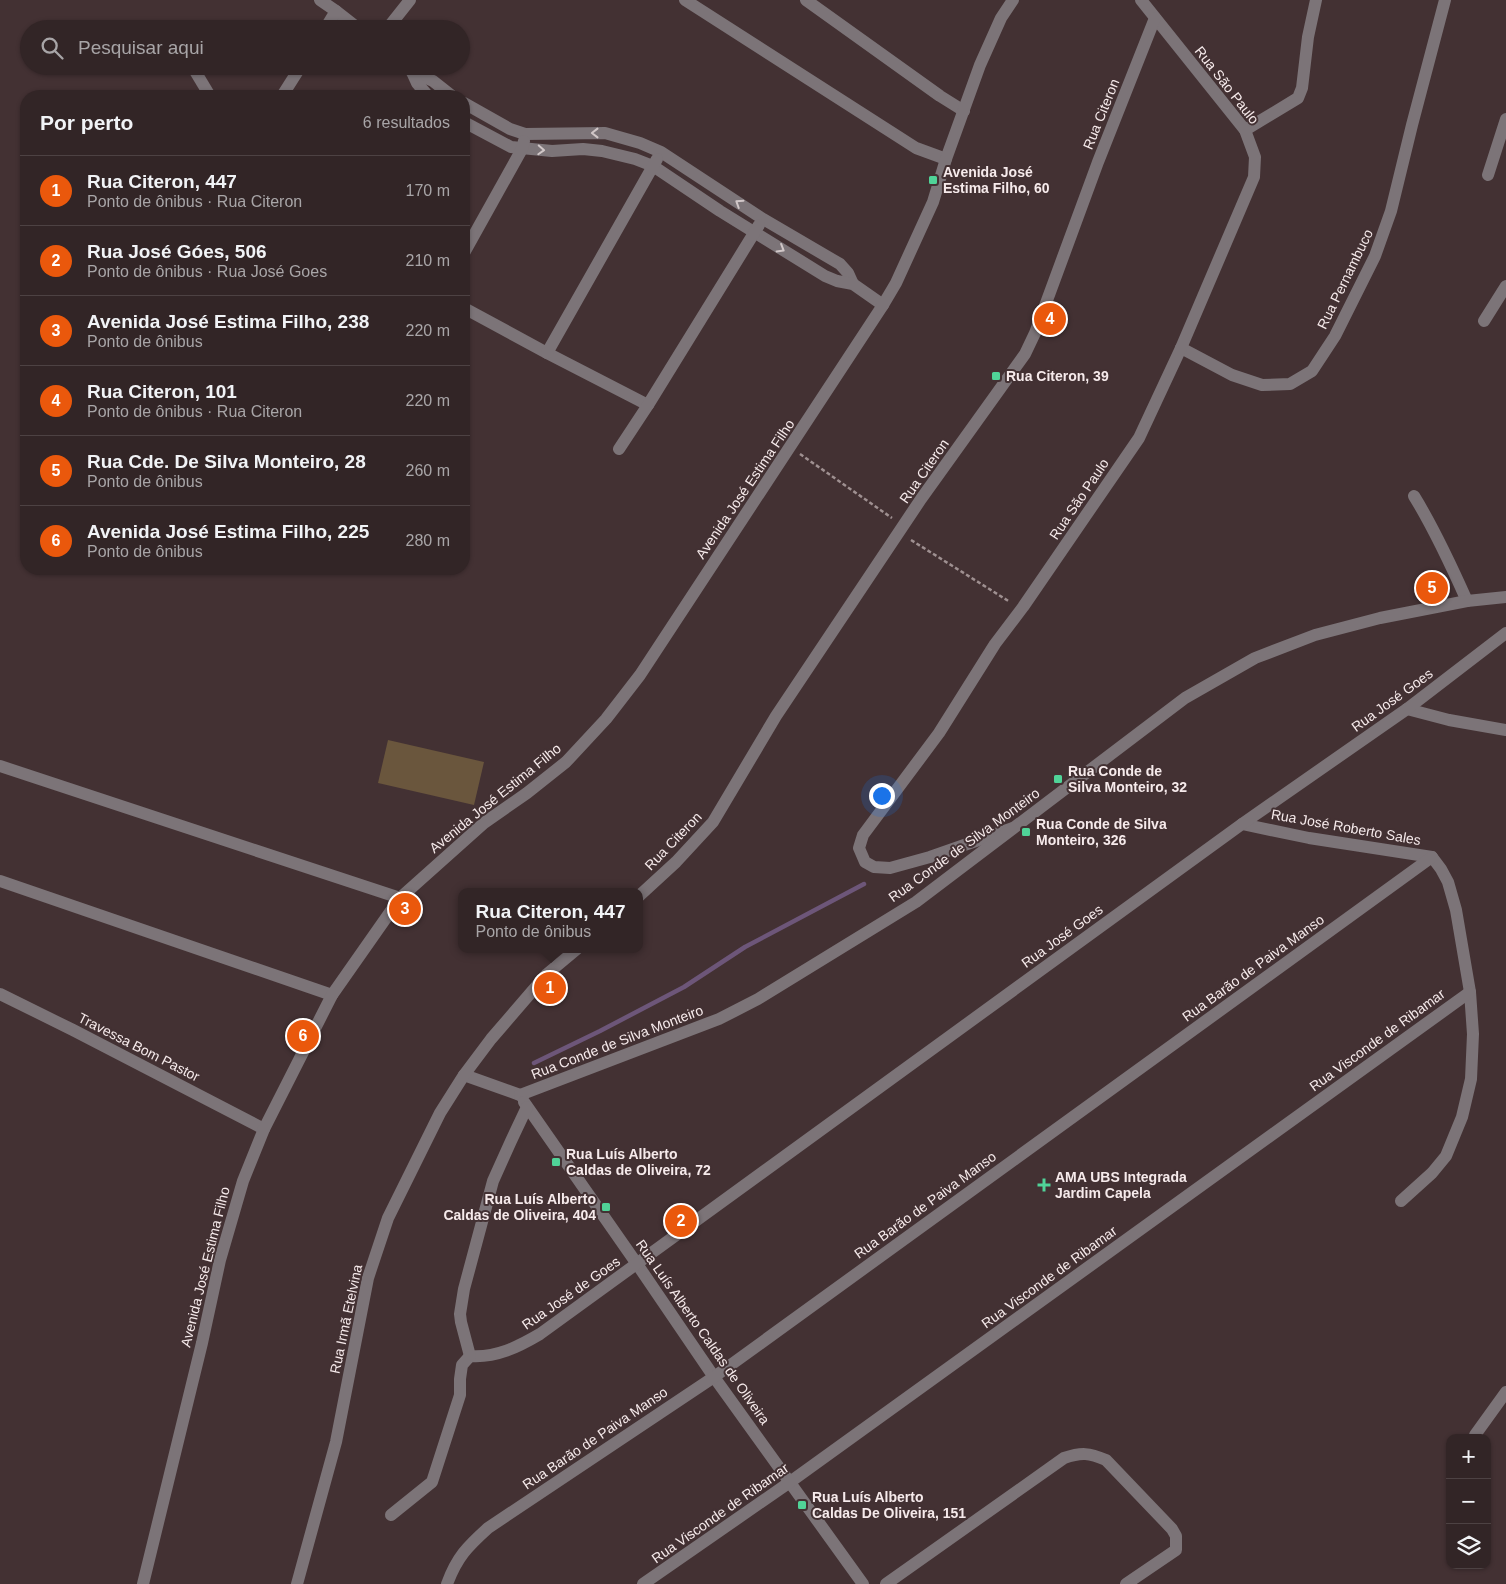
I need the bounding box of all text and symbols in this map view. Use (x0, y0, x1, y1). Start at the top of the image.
search box (20, 20, 470, 75)
icon: search (38, 34, 66, 62)
text: Pesquisar aqui (78, 37, 204, 58)
street label: Rua São Paulo (1192, 43, 1262, 127)
street label: Rua Citeron (1080, 76, 1122, 152)
text: Por perto (40, 111, 133, 134)
text: 6 resultados (363, 114, 450, 131)
one-way arrow (591, 128, 598, 138)
one-way arrow (537, 144, 545, 155)
place label: Avenida José Estima Filho, 60 (943, 164, 1050, 196)
text: Rua Citeron, 447 (87, 171, 237, 192)
marker: Avenida José Estima Filho, 60 (927, 174, 939, 186)
text: 1 (52, 182, 60, 199)
text: 170 m (406, 182, 450, 199)
text: Ponto de ônibus · Rua Citeron (87, 193, 302, 210)
one-way arrow (735, 200, 745, 209)
street label: Rua Pernambuco (1314, 226, 1376, 331)
text: Rua José Góes, 506 (87, 241, 267, 262)
one-way arrow (776, 242, 785, 252)
text: 2 (52, 252, 60, 269)
text: 210 m (406, 252, 450, 269)
text: Ponto de ônibus · Rua José Goes (87, 263, 327, 280)
pin: 4 (1034, 300, 1066, 338)
text: Avenida José Estima Filho, 238 (87, 311, 369, 332)
text: 3 (52, 322, 60, 339)
text: 220 m (406, 322, 450, 339)
text: Ponto de ônibus (87, 333, 203, 350)
place label: Rua Citeron, 39 (1006, 368, 1109, 384)
marker: Rua Citeron, 39 (990, 370, 1002, 382)
text: Rua Citeron, 101 (87, 381, 237, 402)
text: 4 (52, 392, 60, 409)
text: 220 m (406, 392, 450, 409)
text: Ponto de ônibus · Rua Citeron (87, 403, 302, 420)
street label: Avenida José Estima Filho (692, 416, 798, 562)
street label: Rua Citeron (896, 436, 952, 506)
text: Rua Cde. De Silva Monteiro, 28 (87, 451, 366, 472)
street label: Rua São Paulo (1046, 455, 1112, 543)
text: 5 (52, 462, 60, 479)
text: 260 m (406, 462, 450, 479)
text: Ponto de ônibus (87, 473, 203, 490)
text: Avenida José Estima Filho, 225 (87, 521, 369, 542)
text: 6 (52, 532, 60, 549)
text: 280 m (406, 532, 450, 549)
text: Ponto de ônibus (87, 543, 203, 560)
pin: 5 (1416, 569, 1448, 607)
street label: Rua José Goes (1348, 665, 1436, 735)
street label: Avenida José Estima Filho (426, 740, 564, 856)
place label: Rua Conde de Silva Monteiro, 32 (1068, 763, 1187, 795)
marker: Rua Conde de Silva Monteiro, 32 (1052, 773, 1064, 785)
your location (869, 783, 895, 809)
street label: Rua Conde de Silva Monteiro (885, 785, 1043, 905)
street label: Rua José Roberto Sales (1270, 806, 1422, 848)
street label: Rua Citeron (641, 809, 705, 873)
place label: Rua Conde de Silva Monteiro, 326 (1036, 816, 1167, 848)
marker: Rua Conde de Silva Monteiro, 326 (1020, 826, 1032, 838)
popup (458, 888, 643, 953)
pin: 3 (389, 890, 421, 928)
text: Rua Citeron, 447 (476, 901, 625, 922)
street label: Rua José Goes (1018, 901, 1106, 971)
street label: Rua Barão de Paiva Manso (1179, 911, 1327, 1025)
text: Ponto de ônibus (476, 923, 591, 940)
pin: 1 (534, 969, 566, 1007)
street label: Rua Visconde de Ribamar (1306, 985, 1448, 1094)
street label: Rua Conde de Silva Monteiro (529, 1002, 705, 1082)
street label: Travessa Bom Pastor (76, 1009, 203, 1085)
pin: 6 (287, 1017, 319, 1055)
place label: Rua Luís Alberto Caldas de Oliveira, 72 (566, 1146, 711, 1178)
street label: Rua Barão de Paiva Manso (851, 1148, 999, 1262)
marker: Rua Luís Alberto Caldas de Oliveira, 72 (550, 1156, 562, 1168)
place label: AMA UBS Integrada Jardim Capela (1055, 1169, 1187, 1201)
marker: AMA UBS Integrada Jardim Capela (1037, 1178, 1051, 1192)
street label: Avenida José Estima Filho (177, 1185, 233, 1349)
place label: Rua Luís Alberto Caldas de Oliveira, 404 (443, 1191, 596, 1223)
marker: Rua Luís Alberto Caldas de Oliveira, 404 (600, 1201, 612, 1213)
pin: 2 (665, 1202, 697, 1240)
street label: Rua Visconde de Ribamar (978, 1222, 1120, 1331)
street label: Rua Luís Alberto Caldas de Oliveira (633, 1237, 773, 1428)
street label: Rua José de Goes (519, 1253, 623, 1333)
street label: Rua Irmã Etelvina (327, 1263, 365, 1375)
street label: Rua Barão de Paiva Manso (520, 1383, 671, 1493)
map controls (1446, 1434, 1491, 1569)
button: + (1446, 1434, 1491, 1479)
street label: Rua Visconde de Ribamar (649, 1459, 792, 1566)
button: − (1446, 1479, 1491, 1524)
place label: Rua Luís Alberto Caldas De Oliveira, 151 (812, 1489, 966, 1521)
marker: Rua Luís Alberto Caldas De Oliveira, 151 (796, 1499, 808, 1511)
button: layers (1446, 1524, 1491, 1569)

